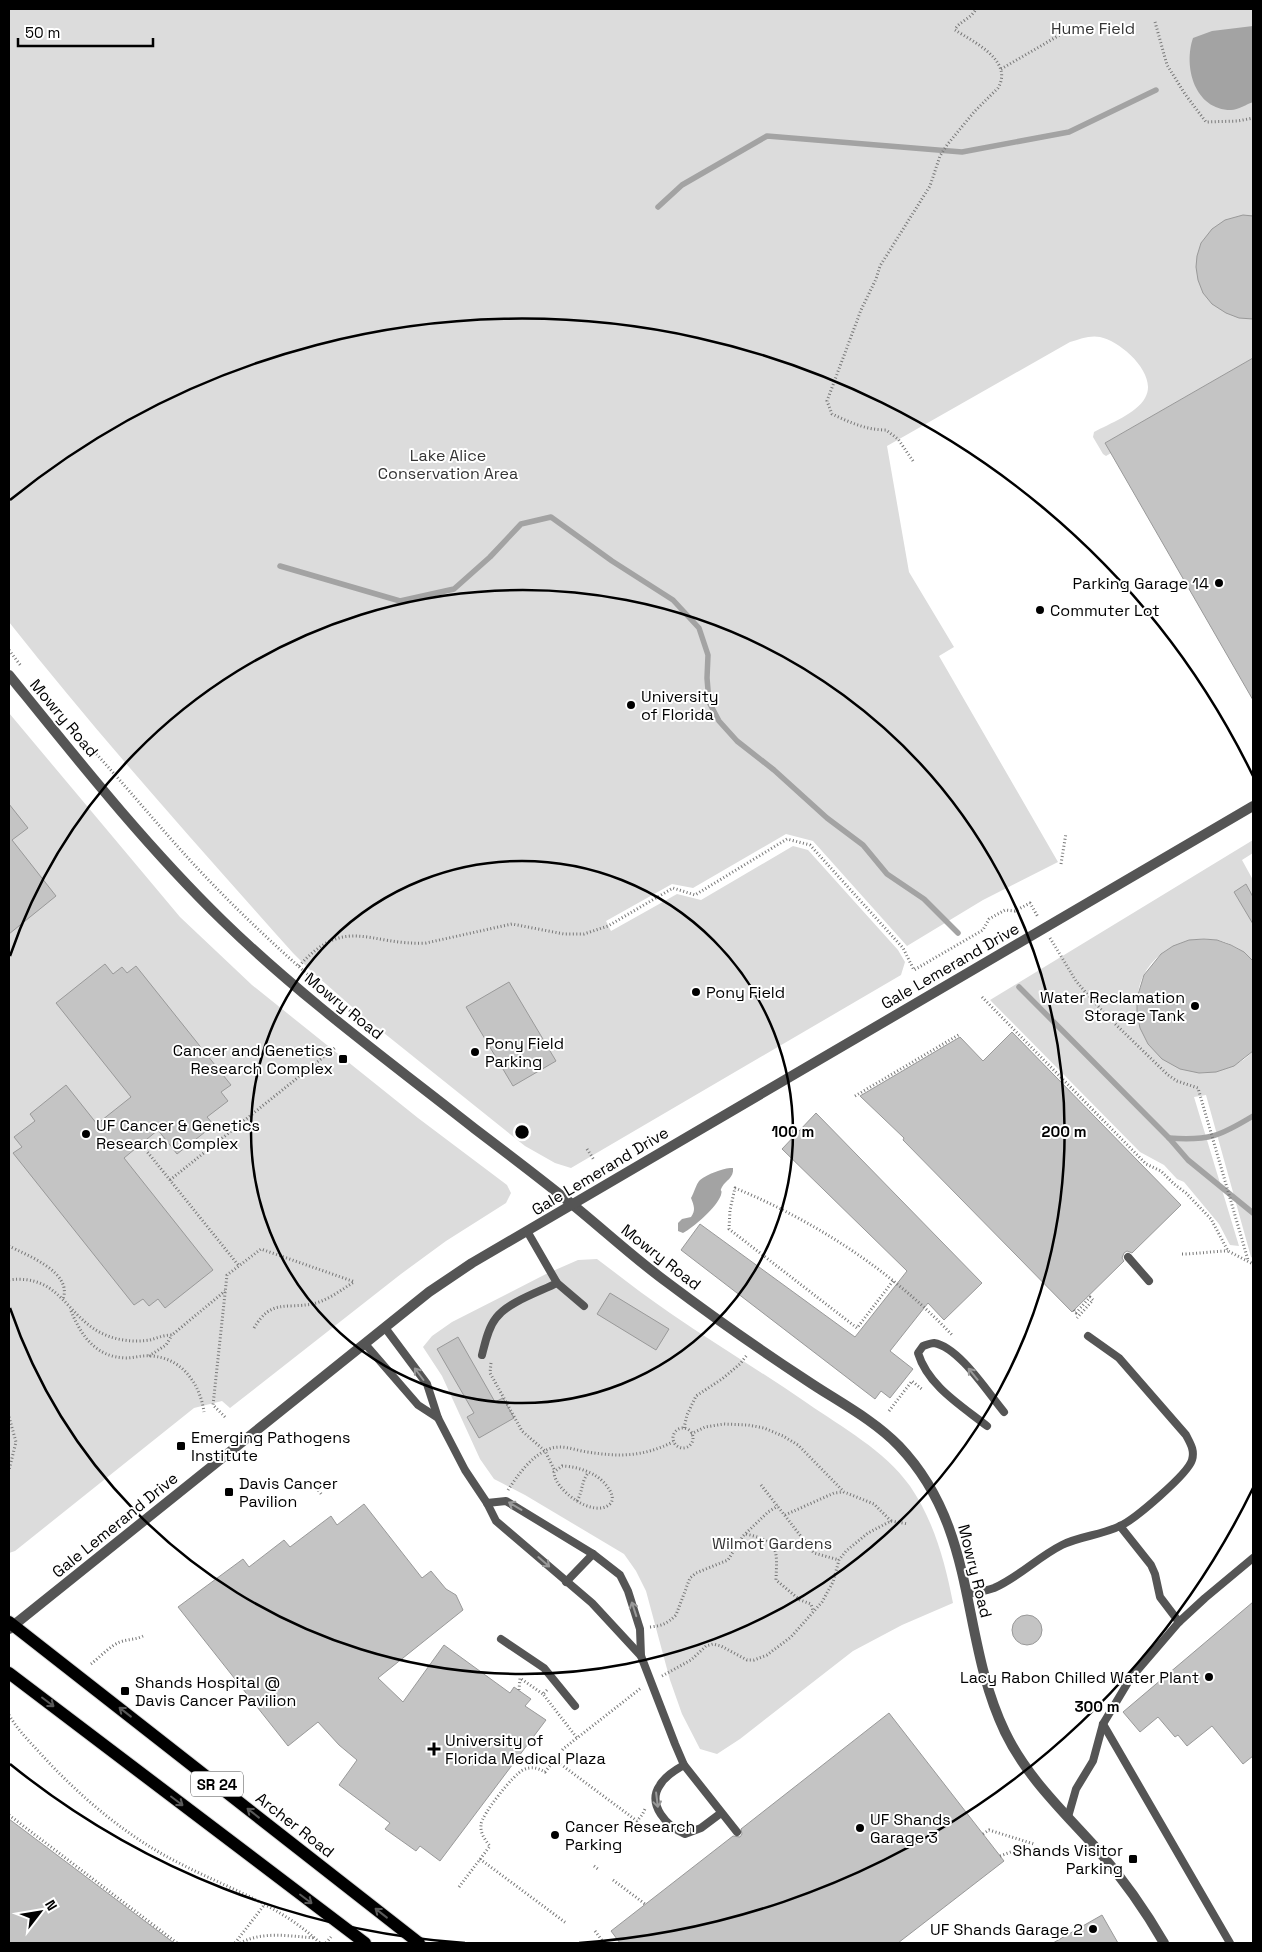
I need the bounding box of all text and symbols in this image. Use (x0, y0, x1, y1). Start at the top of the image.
scale bar (18, 15, 152, 47)
park label: Hume Field (1051, 18, 1135, 39)
text: 50 m (25, 23, 60, 42)
park label: Lake Alice Conservation Area (378, 445, 518, 484)
place label: Parking Garage 14 (1073, 573, 1209, 594)
marker: Parking Garage 14 (1213, 577, 1225, 589)
place label: Commuter Lot (1050, 600, 1160, 621)
marker: Commuter Lot (1034, 604, 1046, 616)
street label: Mowry Road (25, 675, 103, 761)
place label: University of Florida (641, 686, 719, 725)
marker: University of Florida (625, 699, 637, 711)
street label: Gale Lemerand Drive (877, 918, 1023, 1014)
street label: Mowry Road (300, 968, 388, 1044)
place label: Pony Field (706, 982, 785, 1003)
marker: Pony Field (690, 986, 702, 998)
place label: Water Reclamation Storage Tank (1040, 987, 1185, 1026)
marker: Water Reclamation Storage Tank (1189, 1000, 1201, 1012)
place label: Pony Field Parking (485, 1033, 564, 1072)
place label: Cancer and Genetics Research Complex (173, 1040, 333, 1079)
marker: Pony Field Parking (469, 1046, 481, 1058)
marker: Cancer and Genetics Research Complex (337, 1053, 349, 1065)
place label: UF Cancer & Genetics Research Complex (96, 1115, 260, 1154)
street label: Gale Lemerand Drive (528, 1122, 672, 1220)
text: 100 m (772, 1122, 814, 1141)
text: 200 m (1042, 1122, 1086, 1141)
centre of rings (513, 1123, 531, 1141)
marker: UF Cancer & Genetics Research Complex (80, 1128, 92, 1140)
street label: Mowry Road (617, 1219, 705, 1295)
one-way arrow (414, 1367, 424, 1381)
one-way arrow (968, 1368, 979, 1381)
place label: Emerging Pathogens Institute (191, 1427, 351, 1466)
marker: Emerging Pathogens Institute (175, 1440, 187, 1452)
street label: Gale Lemerand Drive (48, 1468, 182, 1582)
place label: Davis Cancer Pavilion (239, 1473, 338, 1512)
marker: Davis Cancer Pavilion (223, 1486, 235, 1498)
one-way arrow (508, 1501, 522, 1511)
street label: Mowry Road (953, 1522, 997, 1620)
park label: Wilmot Gardens (712, 1533, 832, 1554)
one-way arrow (537, 1557, 550, 1568)
one-way arrow (629, 1601, 638, 1617)
place label: Lacy Rabon Chilled Water Plant (960, 1667, 1199, 1688)
marker: Lacy Rabon Chilled Water Plant (1203, 1671, 1215, 1683)
place label: Shands Hospital @ Davis Cancer Pavilion (135, 1672, 296, 1711)
marker: Shands Hospital @ Davis Cancer Pavilion (119, 1685, 131, 1697)
one-way arrow (41, 1697, 54, 1708)
text: 300 m (1074, 1697, 1120, 1716)
one-way arrow (119, 1707, 132, 1718)
place label: University of Florida Medical Plaza (445, 1730, 606, 1769)
marker: University of Florida Medical Plaza (427, 1742, 441, 1756)
road number: SR 24 (191, 1772, 243, 1796)
street label: Archer Road (251, 1788, 339, 1862)
one-way arrow (652, 1792, 662, 1808)
one-way arrow (170, 1795, 183, 1806)
one-way arrow (247, 1807, 260, 1818)
place label: UF Shands Garage 3 (870, 1809, 951, 1848)
place label: Cancer Research Parking (565, 1816, 695, 1855)
marker: UF Shands Garage 3 (854, 1822, 866, 1834)
marker: Cancer Research Parking (549, 1829, 561, 1841)
place label: Shands Visitor Parking (1013, 1840, 1123, 1879)
marker: Shands Visitor Parking (1127, 1853, 1139, 1865)
north arrow (15, 1887, 65, 1937)
one-way arrow (300, 1893, 313, 1904)
text: N (41, 1897, 61, 1914)
one-way arrow (375, 1908, 388, 1919)
place label: UF Shands Garage 2 (930, 1919, 1083, 1940)
marker: UF Shands Garage 2 (1087, 1923, 1099, 1935)

